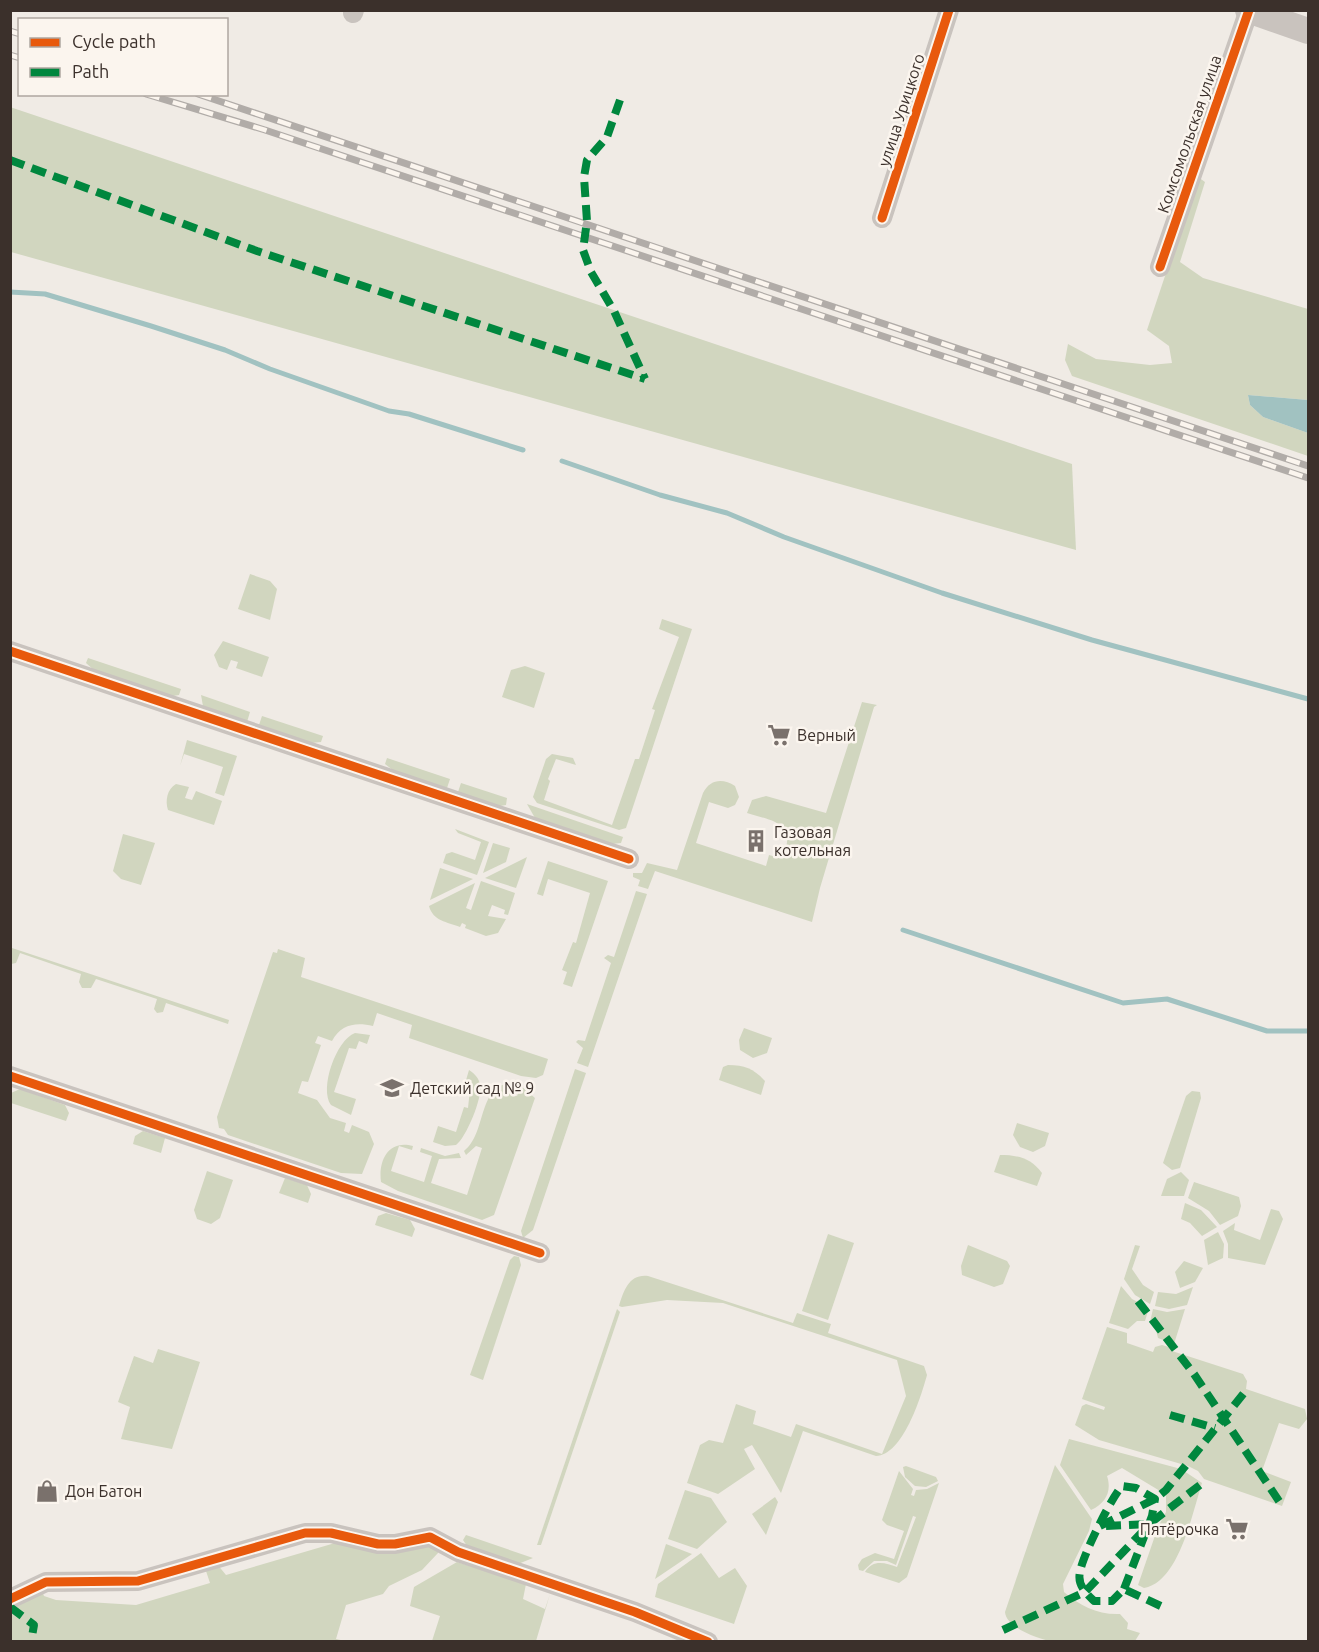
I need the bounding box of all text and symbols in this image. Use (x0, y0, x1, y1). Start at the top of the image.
legend (18, 18, 228, 96)
text: Cycle path (72, 31, 156, 51)
street label: улица Урицкого (874, 51, 928, 169)
street label: Комсомольская улица (1153, 53, 1225, 215)
text: Path (72, 61, 109, 81)
supermarket icon: Верный (766, 722, 792, 748)
place label: Верный (797, 726, 856, 744)
place label: Газовая котельная (774, 823, 851, 859)
building icon: Газовая котельная (743, 828, 769, 854)
school or university icon: Детский сад № 9 (379, 1075, 405, 1101)
place label: Детский сад № 9 (410, 1079, 534, 1097)
shop icon: Дон Батон (34, 1478, 60, 1504)
place label: Дон Батон (65, 1482, 142, 1500)
supermarket icon: Пятёрочка (1224, 1516, 1250, 1542)
place label: Пятёрочка (1140, 1520, 1219, 1538)

